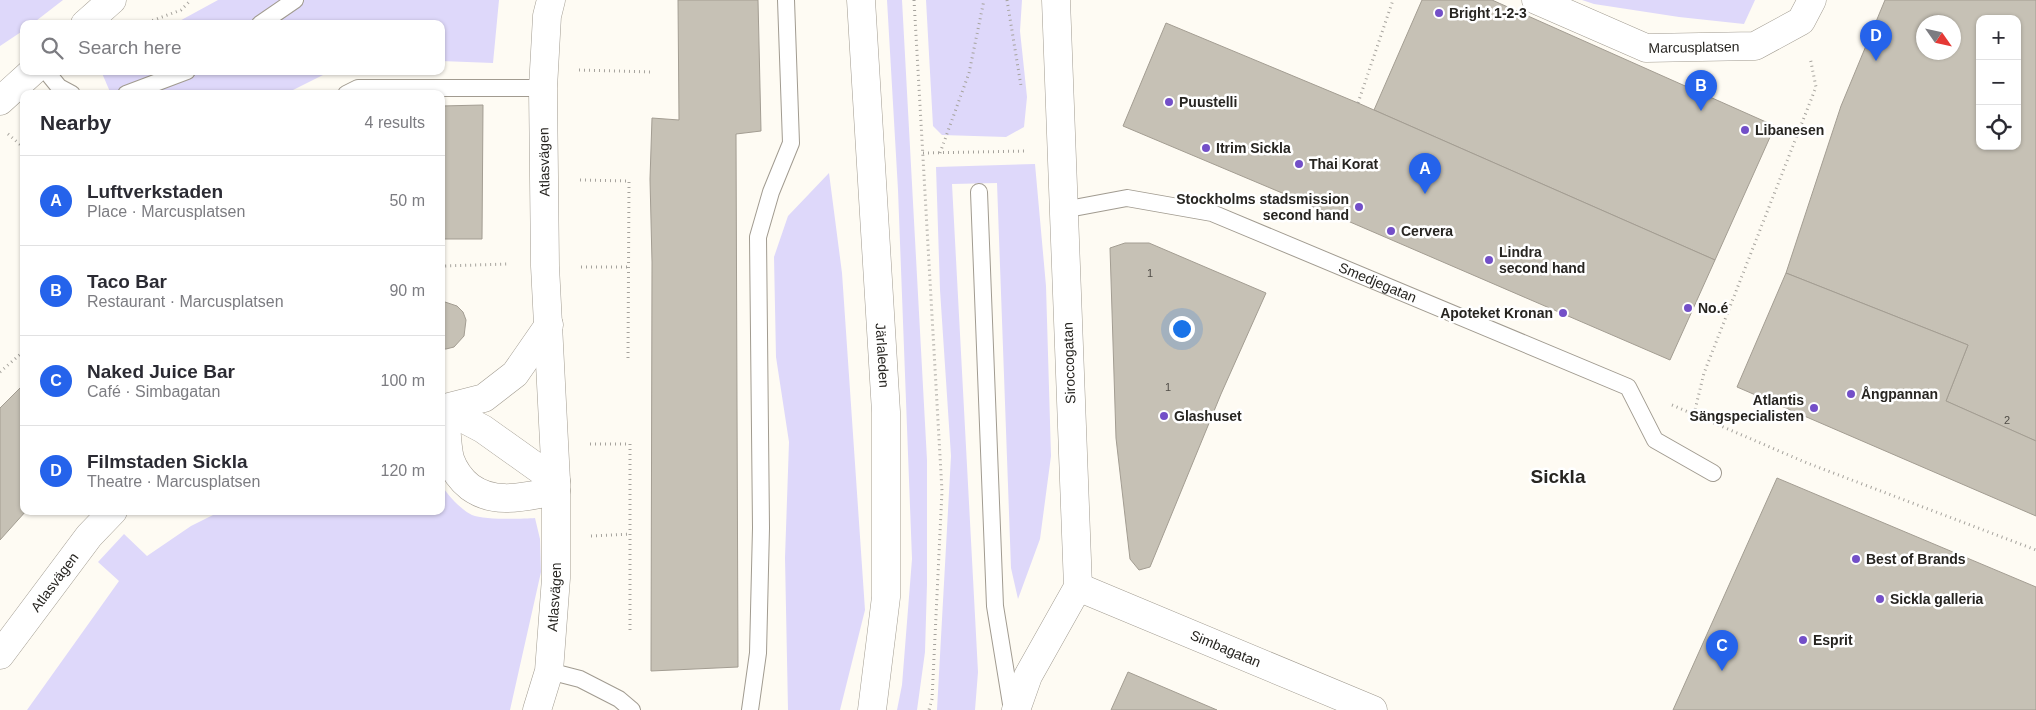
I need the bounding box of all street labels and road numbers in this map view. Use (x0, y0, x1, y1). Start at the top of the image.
street label: Marcusplatsen (1648, 38, 1740, 56)
street label: Atlasvägen (535, 127, 553, 197)
street label: Smedjegatan (1336, 259, 1419, 306)
street label: Siroccogatan (1060, 322, 1078, 404)
street label: Järlaleden (873, 323, 893, 388)
street label: Atlasvägen (27, 550, 82, 615)
street label: Atlasvägen (544, 562, 564, 632)
street label: Simbagatan (1188, 627, 1263, 670)

